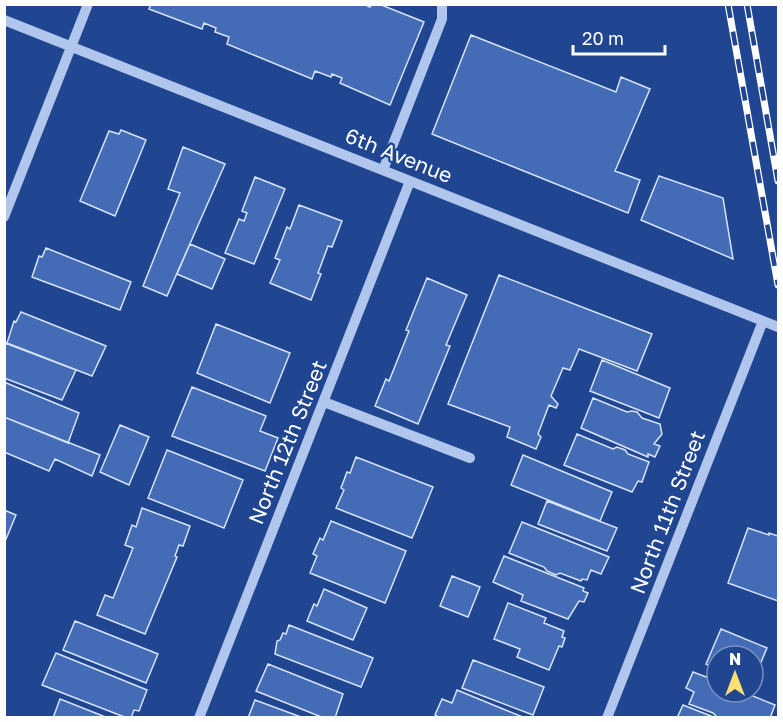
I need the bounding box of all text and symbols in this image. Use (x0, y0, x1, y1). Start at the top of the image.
scale bar (573, 18, 664, 56)
text: 20 m (582, 27, 624, 49)
street label: 6th Avenue (342, 122, 456, 188)
street label: North 12th Street (242, 356, 332, 528)
street label: North 11th Street (624, 427, 710, 597)
north arrow (705, 644, 765, 704)
text: N (729, 649, 741, 669)

